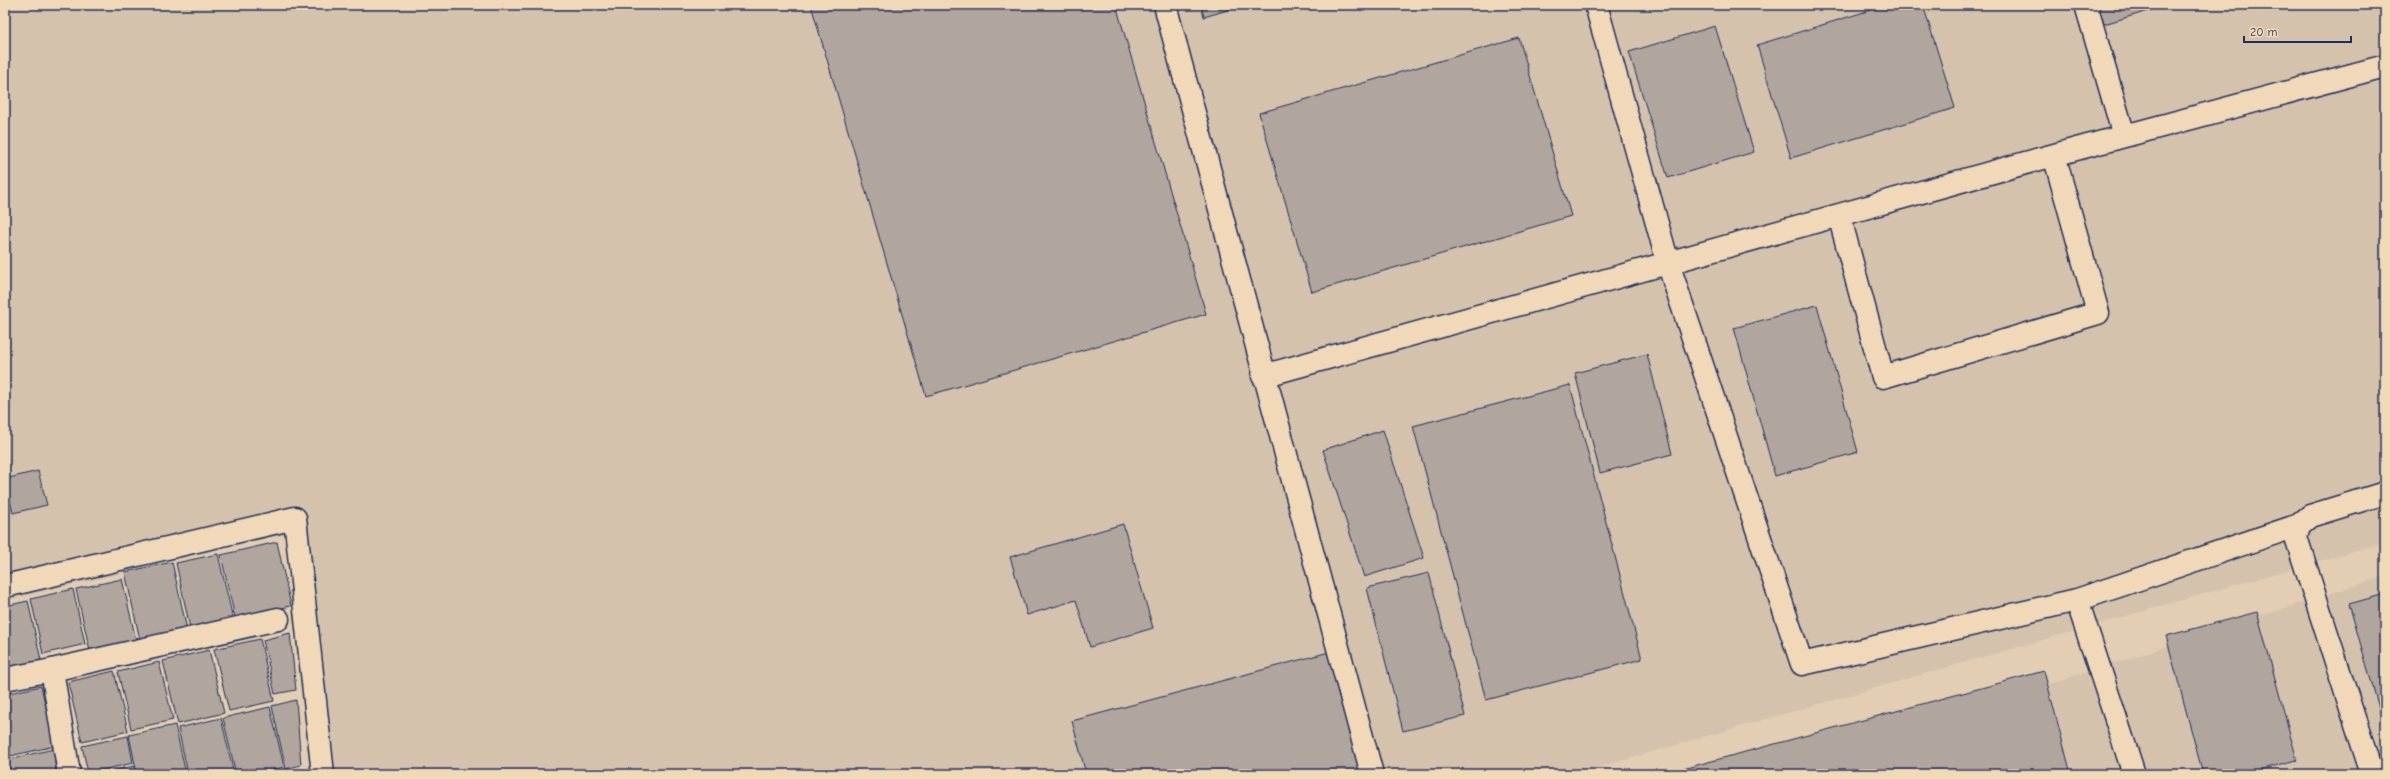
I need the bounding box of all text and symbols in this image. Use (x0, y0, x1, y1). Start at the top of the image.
scale bar (2244, 18, 2351, 44)
text: 20 m (2250, 25, 2278, 39)

